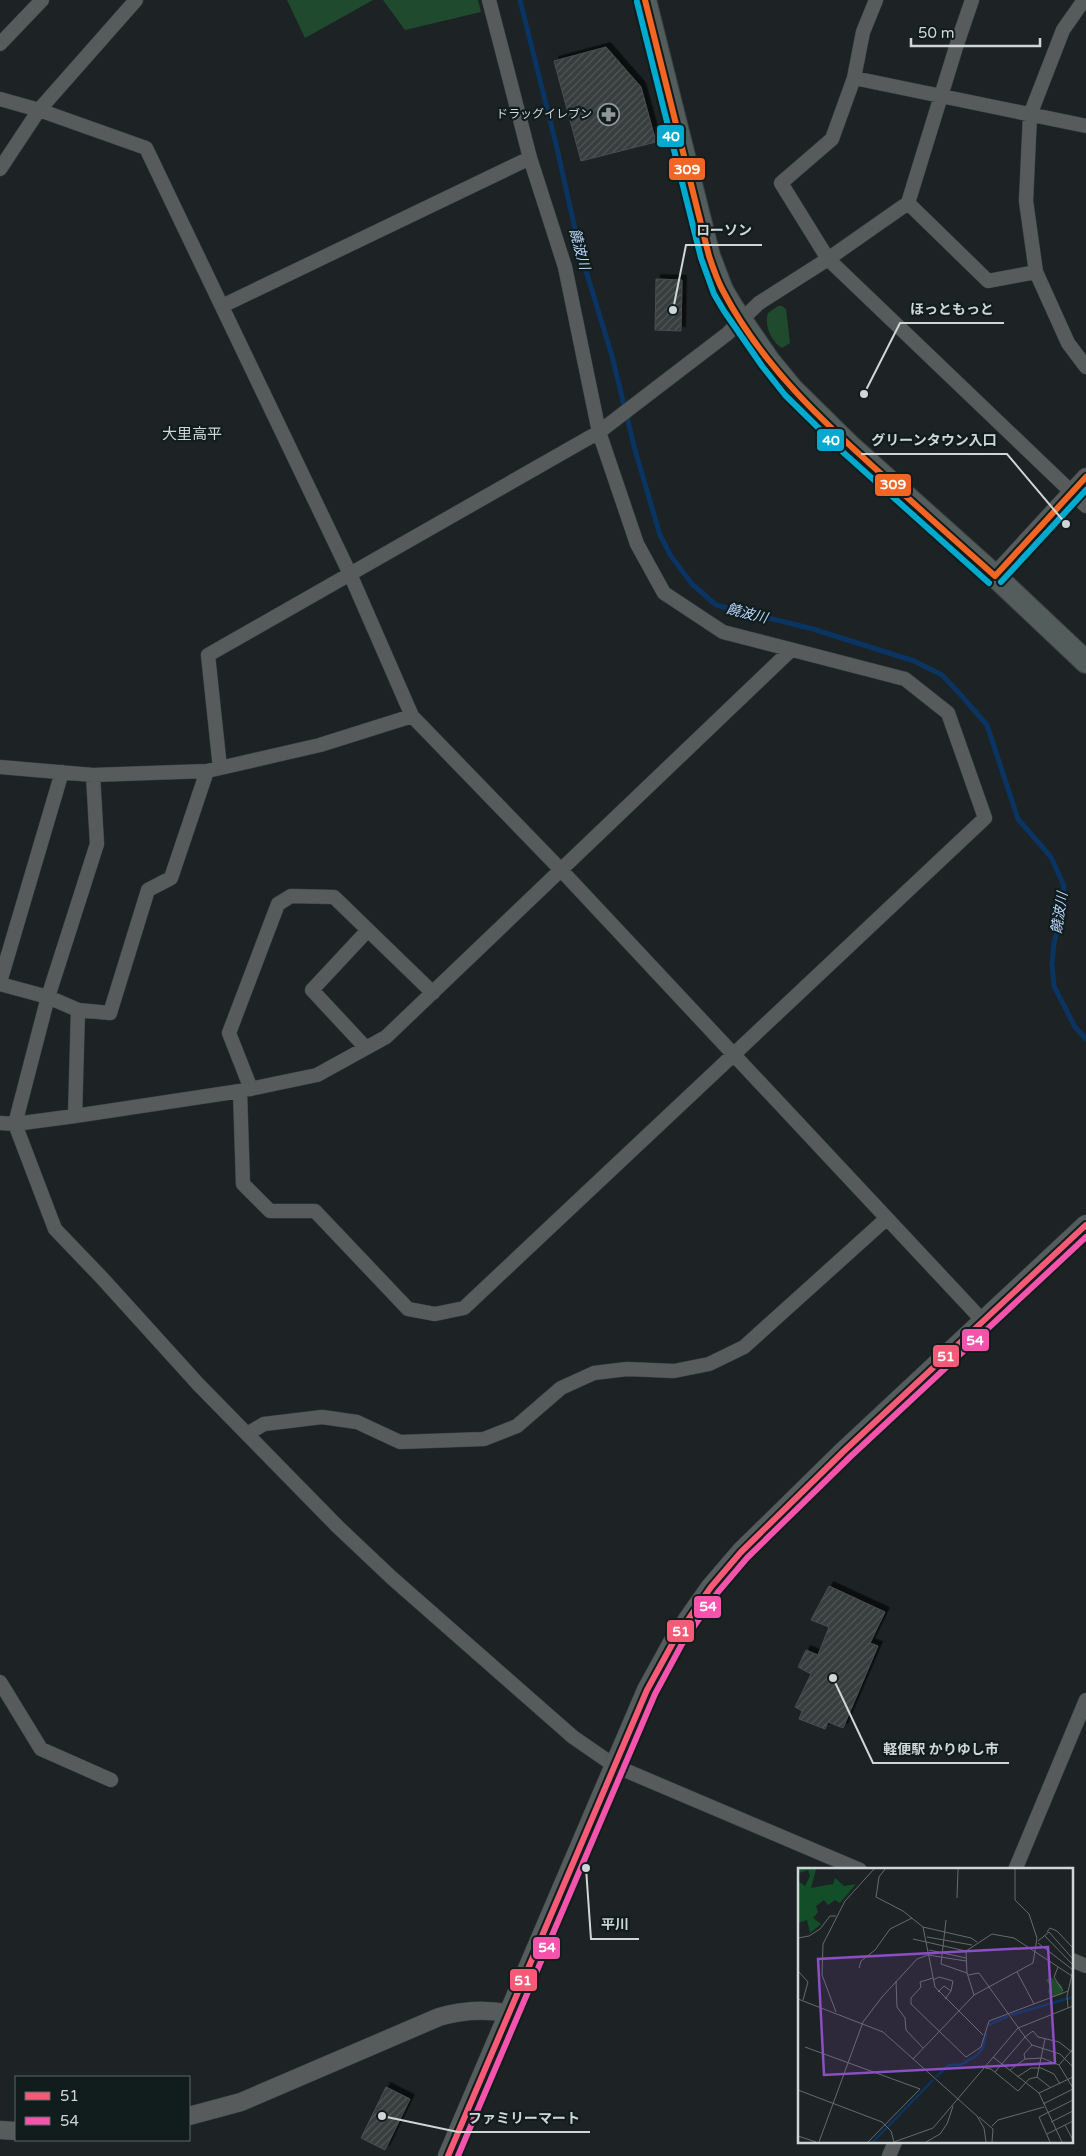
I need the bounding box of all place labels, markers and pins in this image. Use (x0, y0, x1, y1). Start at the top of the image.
pharmacy icon: ドラッグイレブン (596, 102, 620, 126)
place label: ドラッグイレブン (496, 107, 592, 121)
callout: ローソン (686, 216, 762, 245)
callout: ほっともっと (900, 294, 1004, 323)
callout: グリーンタウン入口 (861, 425, 1007, 454)
callout: 軽便駅 かりゆし市 (873, 1734, 1009, 1763)
callout: 平川 (591, 1910, 639, 1939)
callout: ファミリーマート (458, 2103, 590, 2132)

